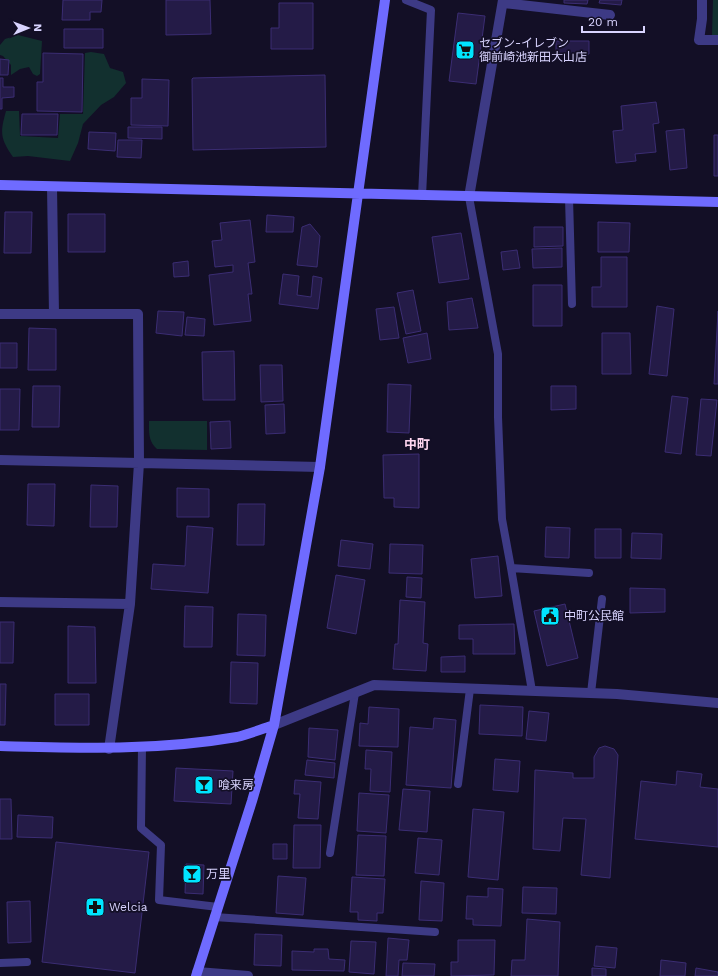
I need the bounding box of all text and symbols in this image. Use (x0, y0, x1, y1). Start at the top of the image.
north arrow (8, 8, 48, 48)
scale bar (582, 8, 644, 34)
text: 20 m (588, 15, 618, 29)
text: N (31, 24, 44, 32)
place label: セブン‐イレブン 御前崎池新田大山店 (479, 36, 587, 64)
supermarket icon: セブン‐イレブン 御前崎池新田大山店 (454, 39, 476, 61)
district label: 中町 (404, 437, 430, 452)
public building icon: 中町公民館 (539, 605, 561, 627)
place label: 中町公民館 (564, 609, 624, 623)
bar icon: 喰来房 (193, 774, 215, 796)
place label: 喰来房 (218, 778, 254, 792)
bar icon: 万里 (181, 863, 203, 885)
place label: 万里 (206, 867, 230, 881)
pharmacy icon: Welcia (84, 896, 106, 918)
place label: Welcia (109, 900, 148, 914)

